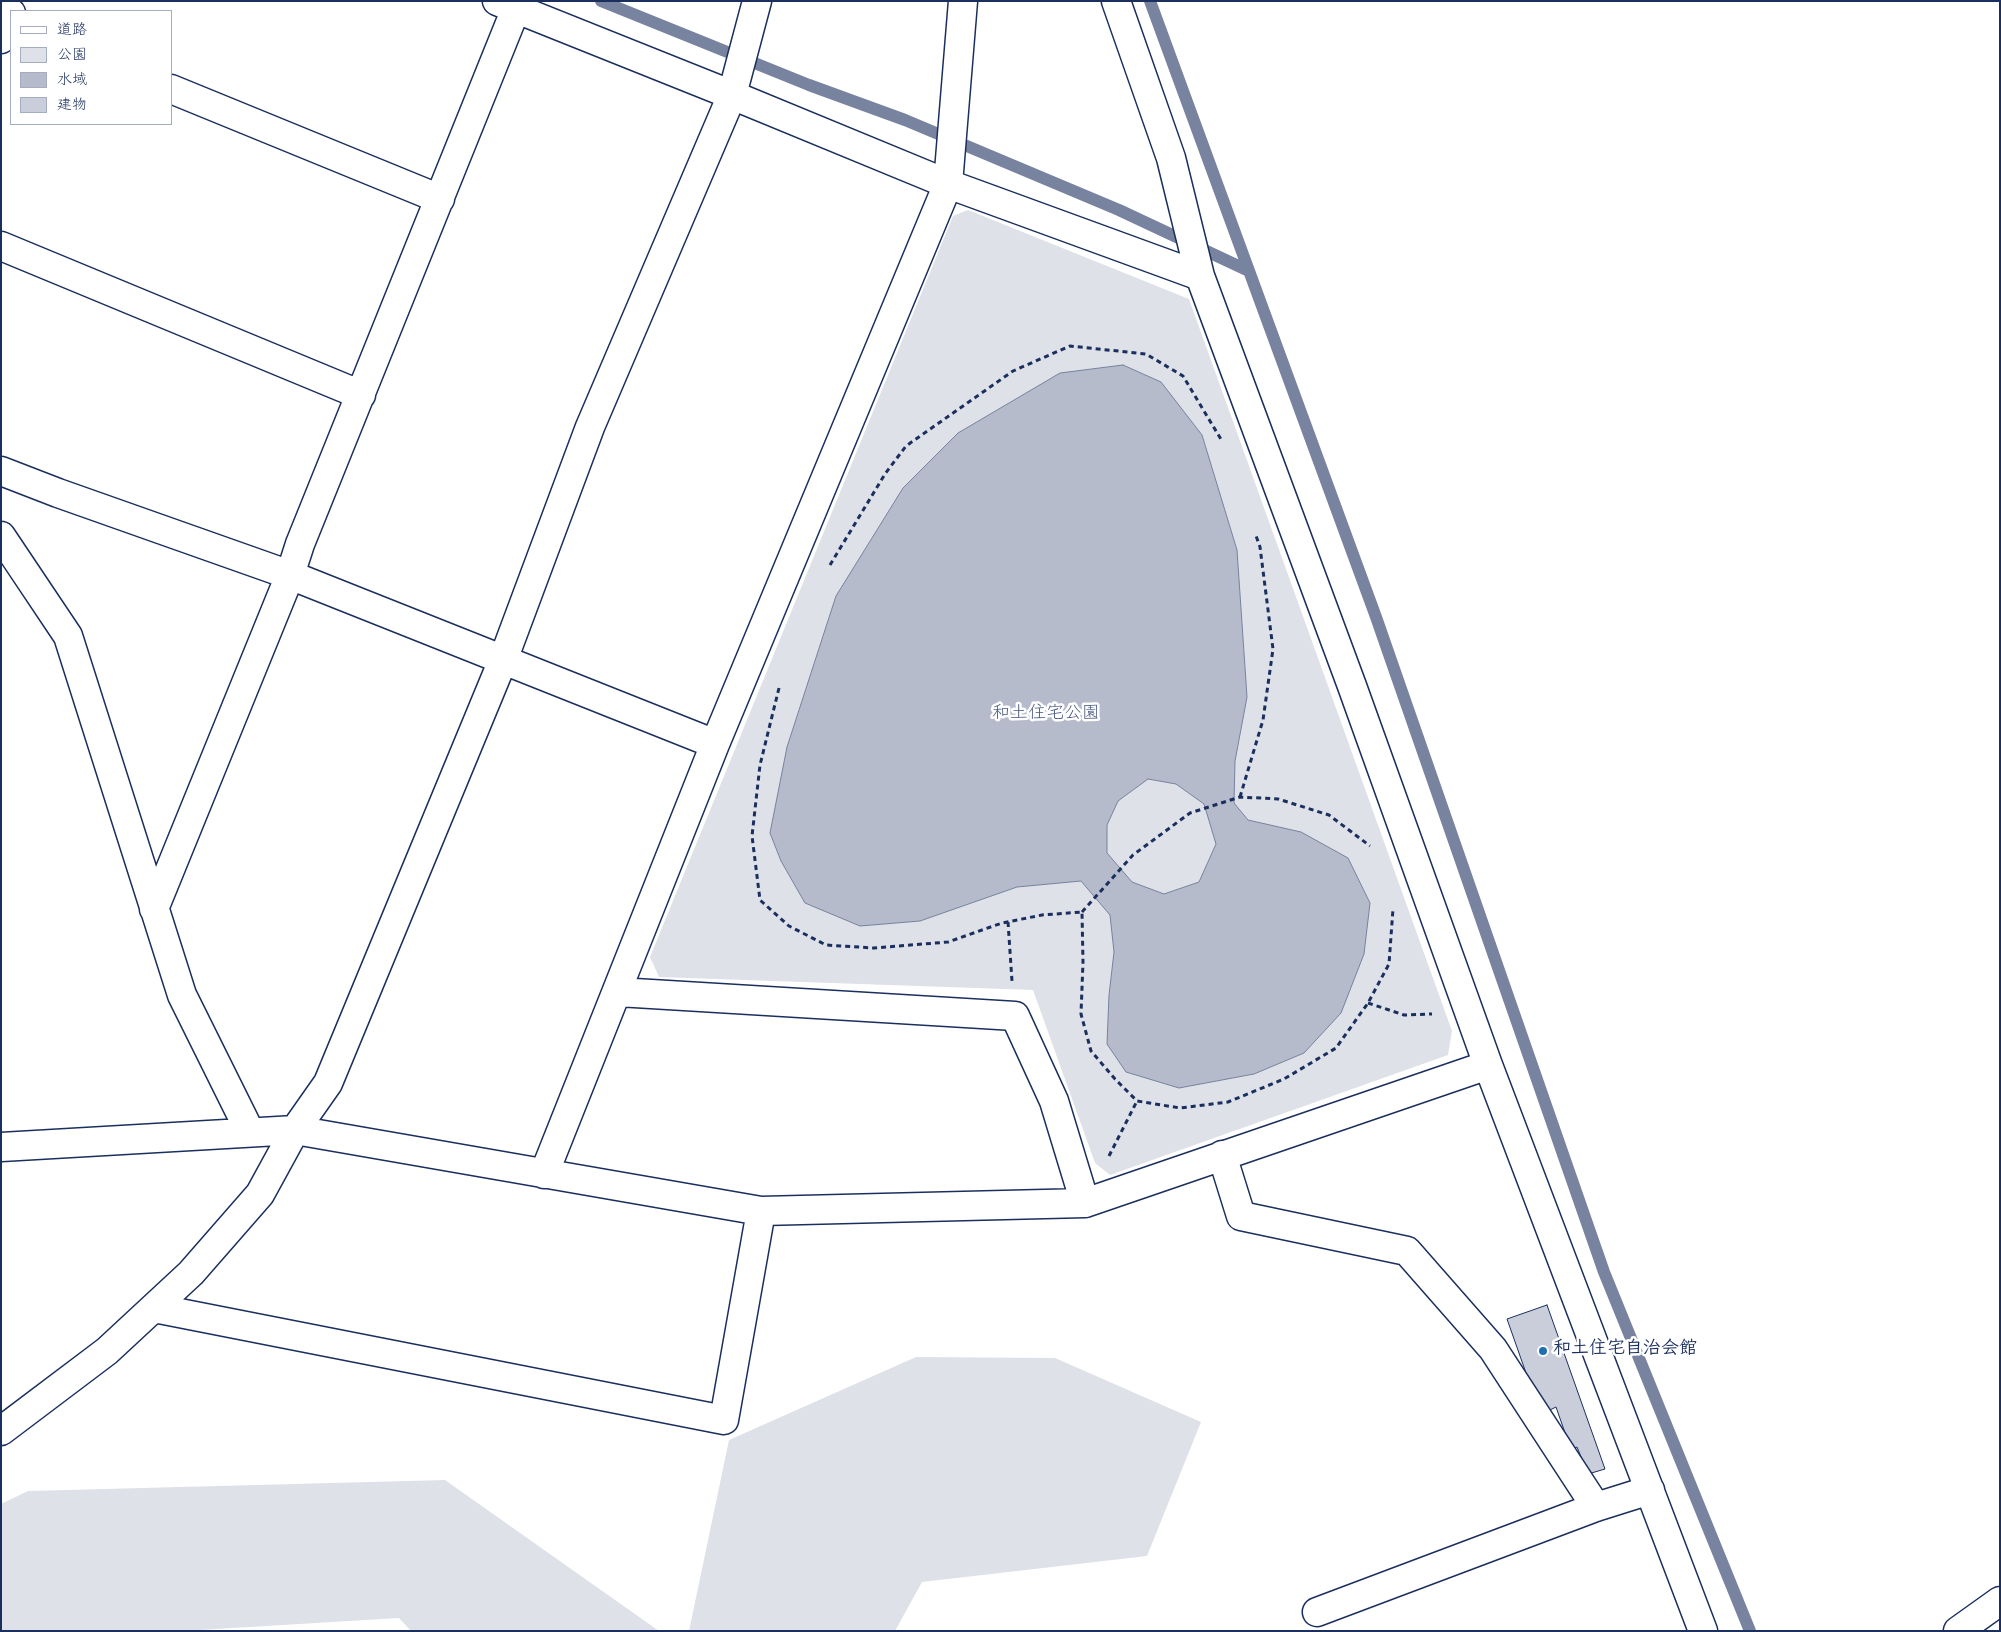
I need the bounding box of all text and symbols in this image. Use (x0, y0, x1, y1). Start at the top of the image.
legend (10, 10, 172, 125)
text: 道路 (57, 20, 87, 42)
text: 公園 (57, 45, 87, 67)
text: 水域 (57, 70, 87, 92)
text: 建物 (57, 95, 87, 117)
park label: 和土住宅公園 (992, 705, 1100, 727)
place label: 和土住宅自治会館 (1553, 1340, 1697, 1362)
marker: 和土住宅自治会館 (1537, 1345, 1549, 1357)

